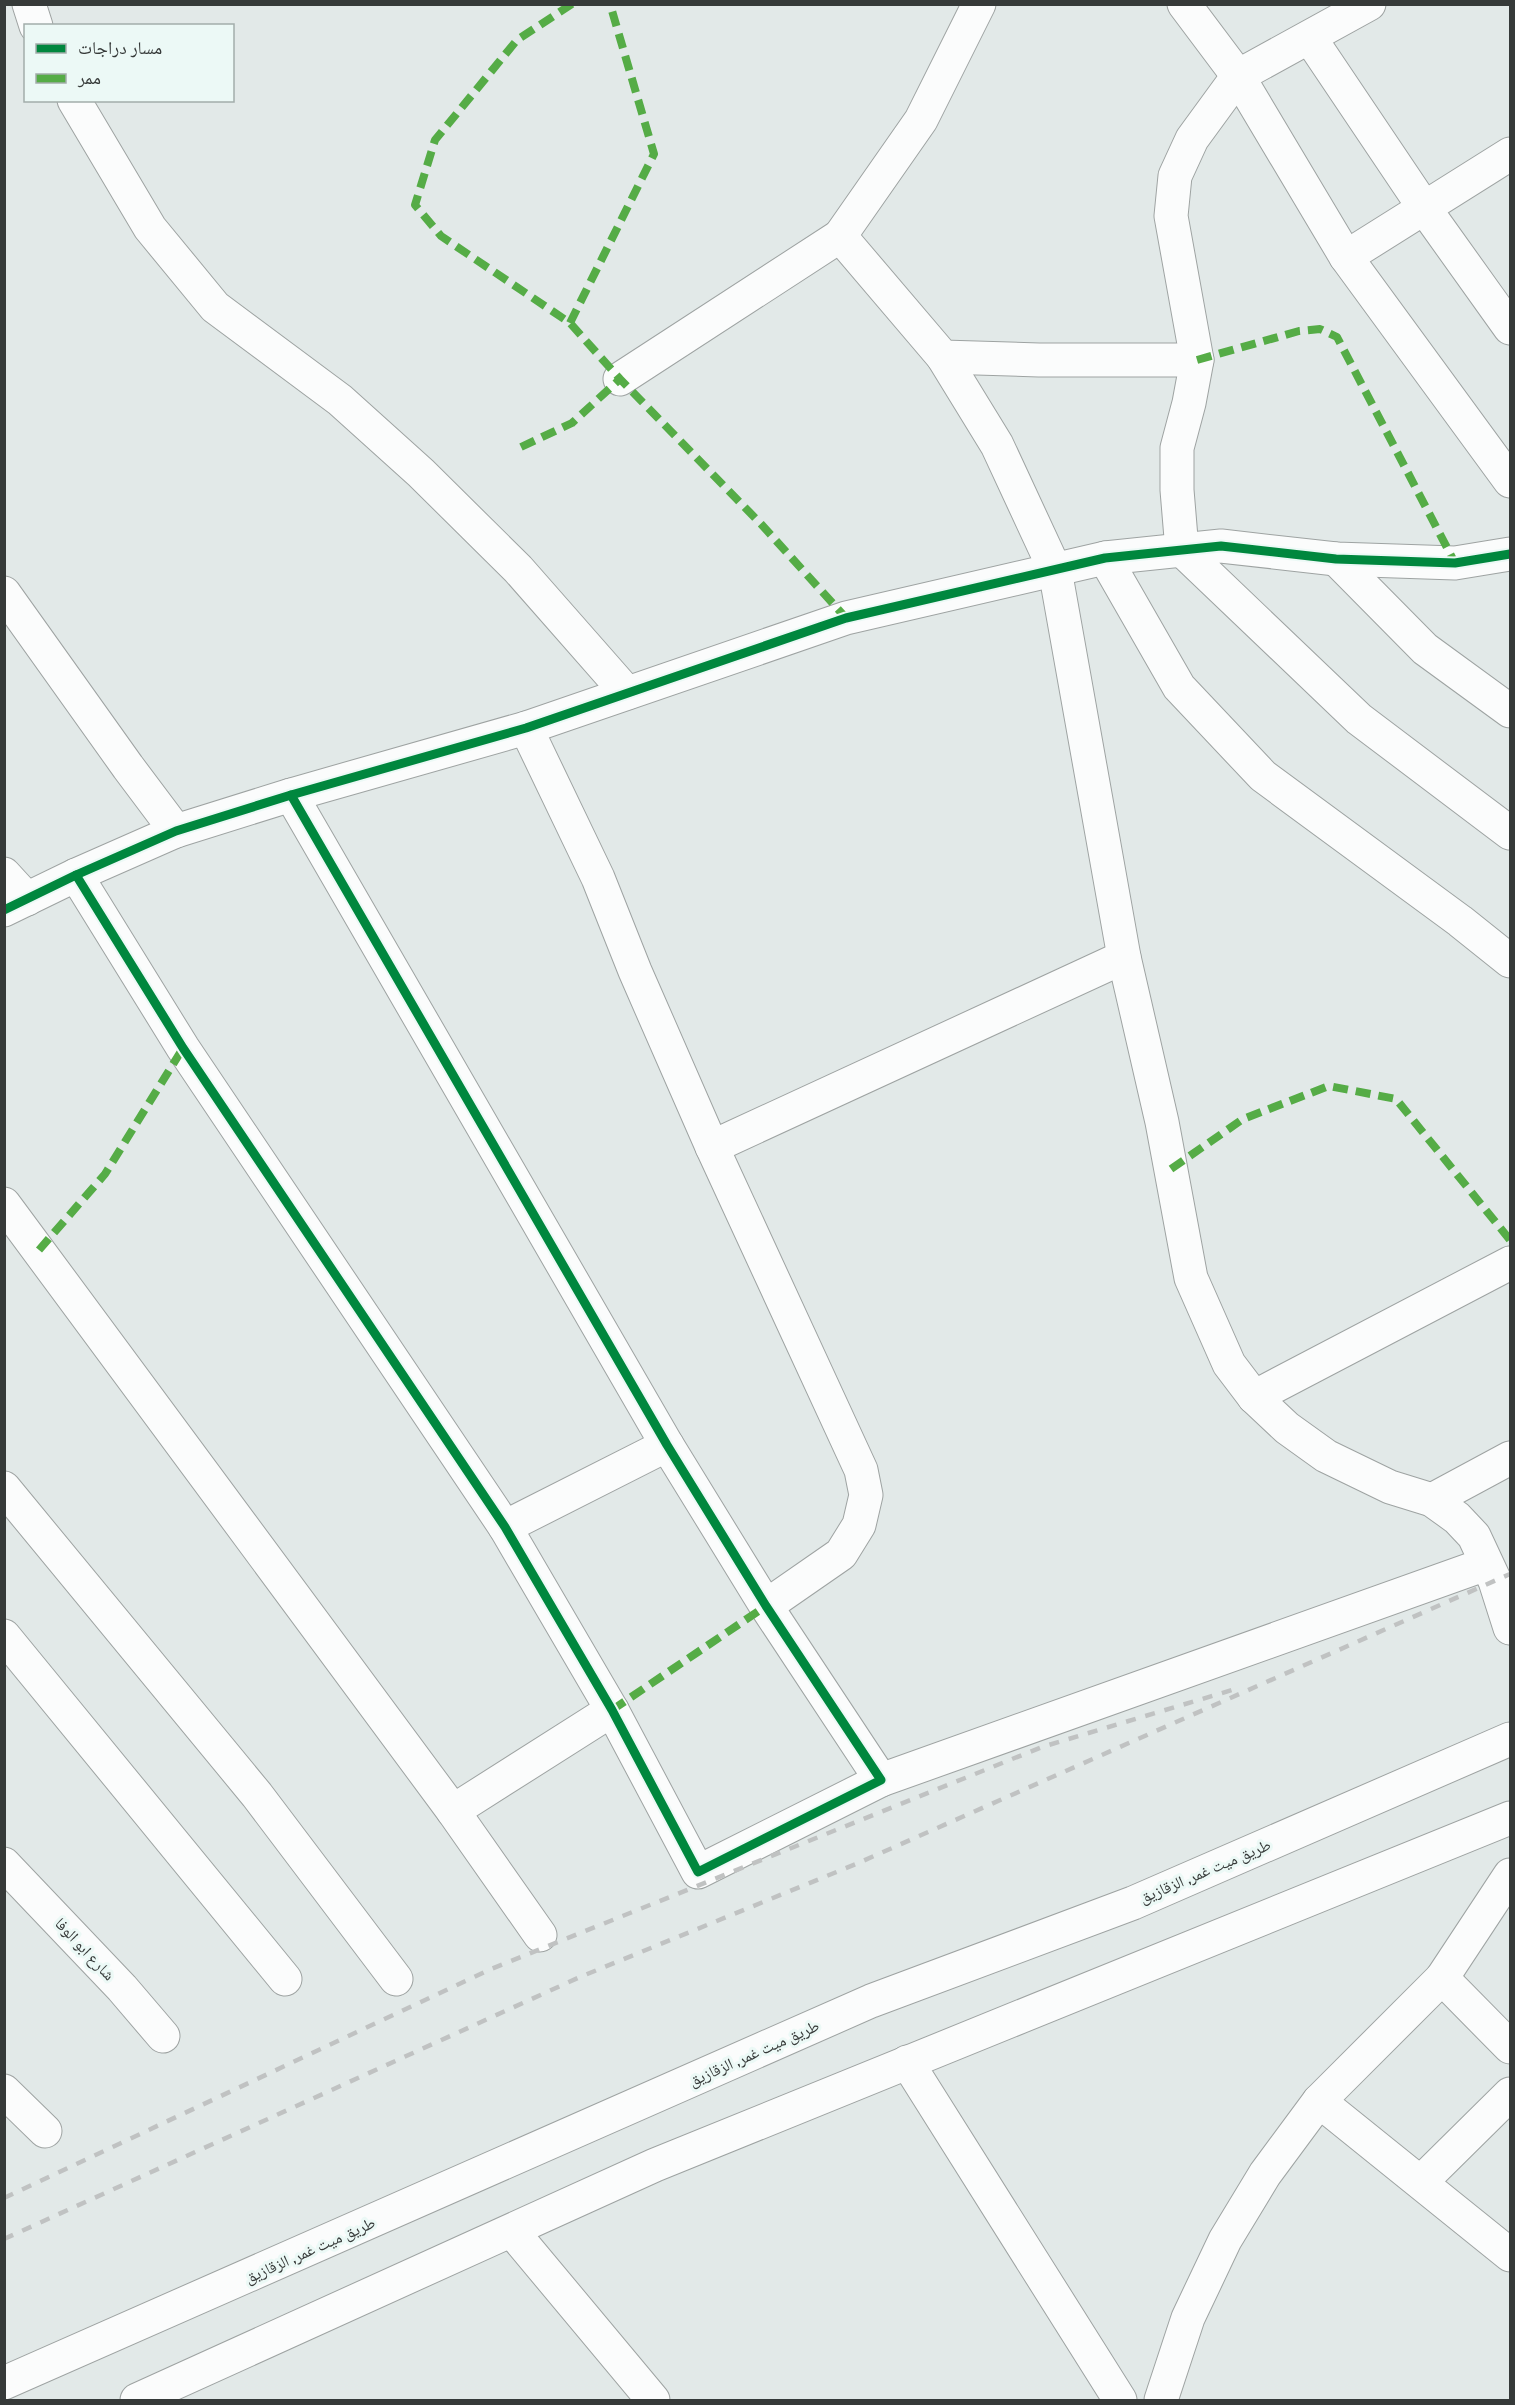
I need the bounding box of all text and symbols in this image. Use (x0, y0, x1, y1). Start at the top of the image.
legend (24, 24, 234, 102)
text: مسار دراجات (78, 37, 162, 59)
text: ممر (77, 67, 101, 89)
street label: طريق ميت غمر, الزقازيق (1137, 1835, 1274, 1908)
street label: شارع ابو الوفا (50, 1914, 119, 1985)
street label: طريق ميت غمر, الزقازيق (686, 2016, 823, 2091)
street label: طريق ميت غمر, الزقازيق (242, 2213, 379, 2288)

